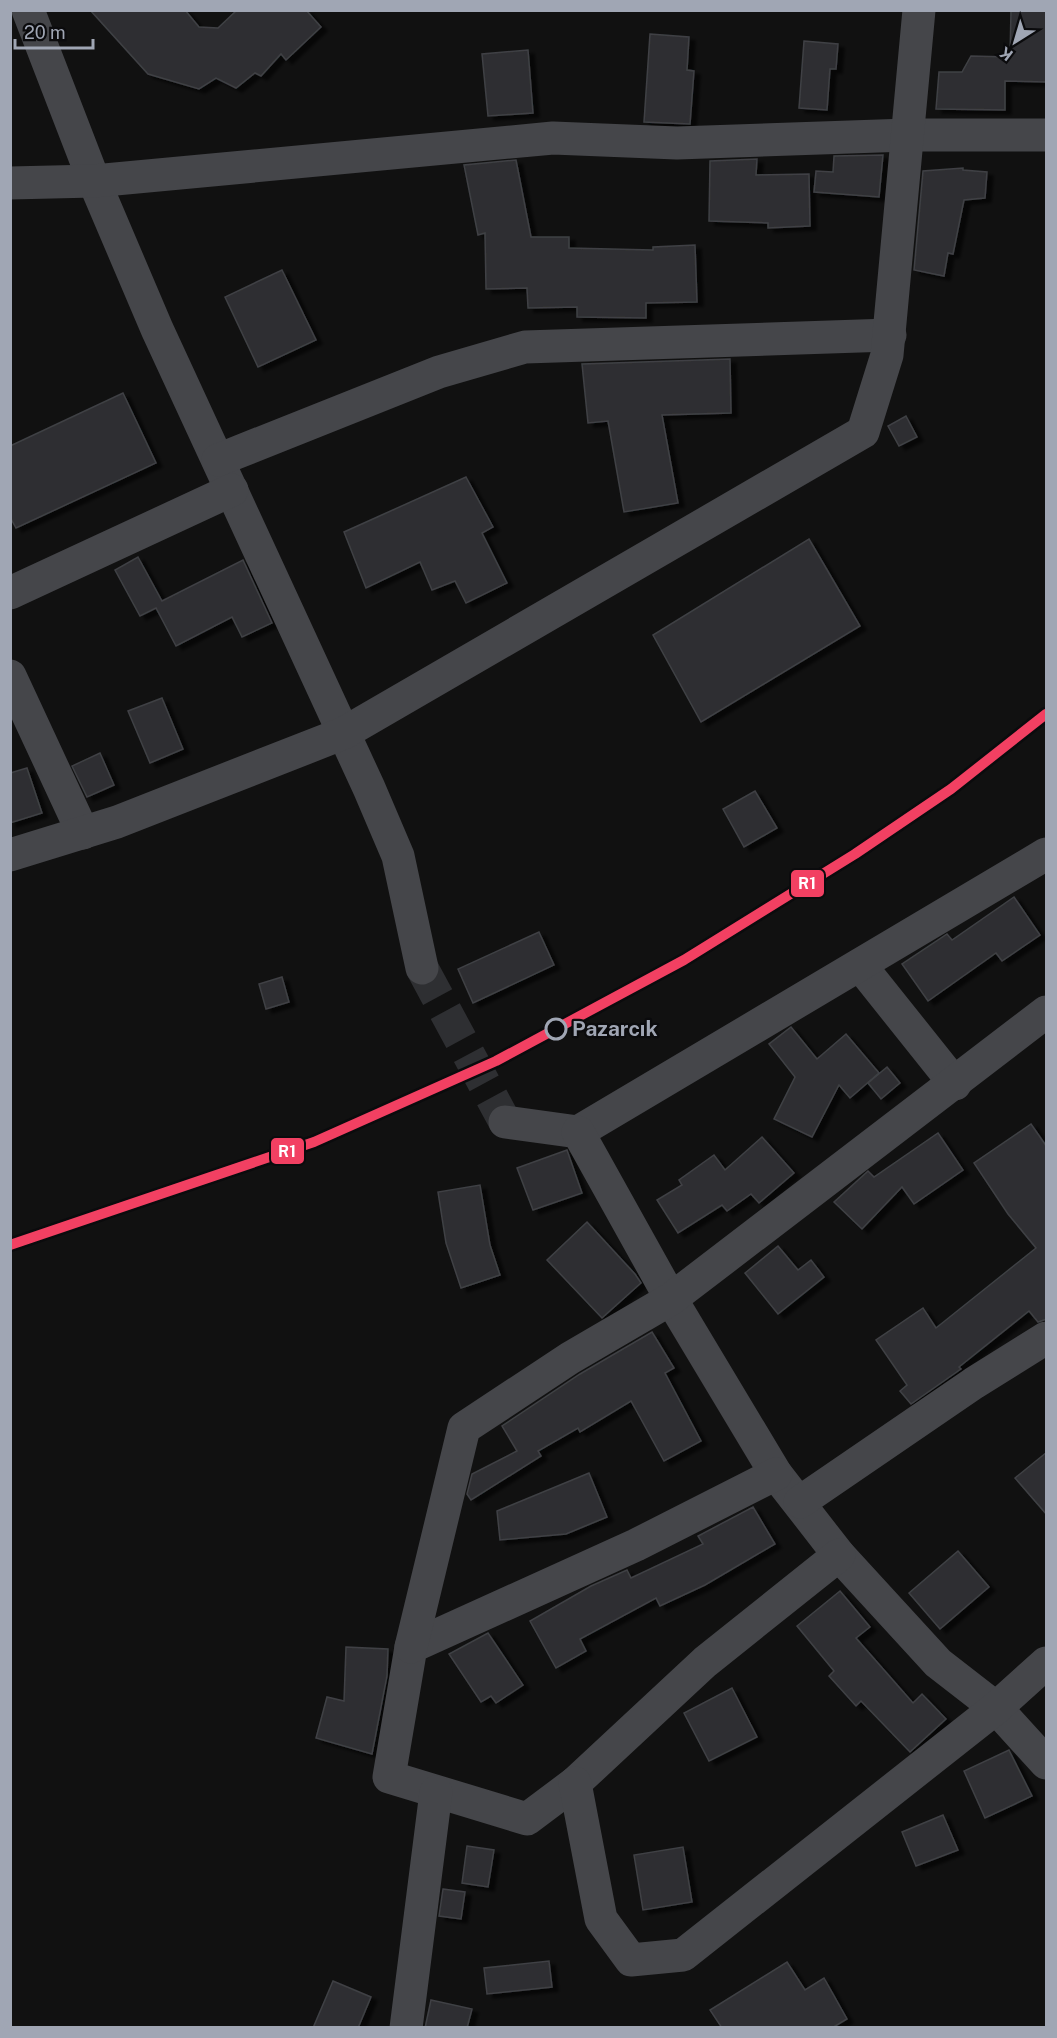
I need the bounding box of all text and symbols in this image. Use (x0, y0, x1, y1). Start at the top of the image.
scale bar (15, 12, 93, 50)
north arrow (985, 12, 1045, 72)
text: 20 m (24, 22, 66, 43)
text: K (996, 42, 1017, 65)
line badge: R1 (790, 869, 825, 898)
text: R1 (798, 874, 816, 893)
place label: Pazarcık (572, 1016, 658, 1041)
marker: Pazarcık (545, 1018, 567, 1040)
line badge: R1 (270, 1137, 305, 1165)
text: R1 (278, 1142, 296, 1161)

